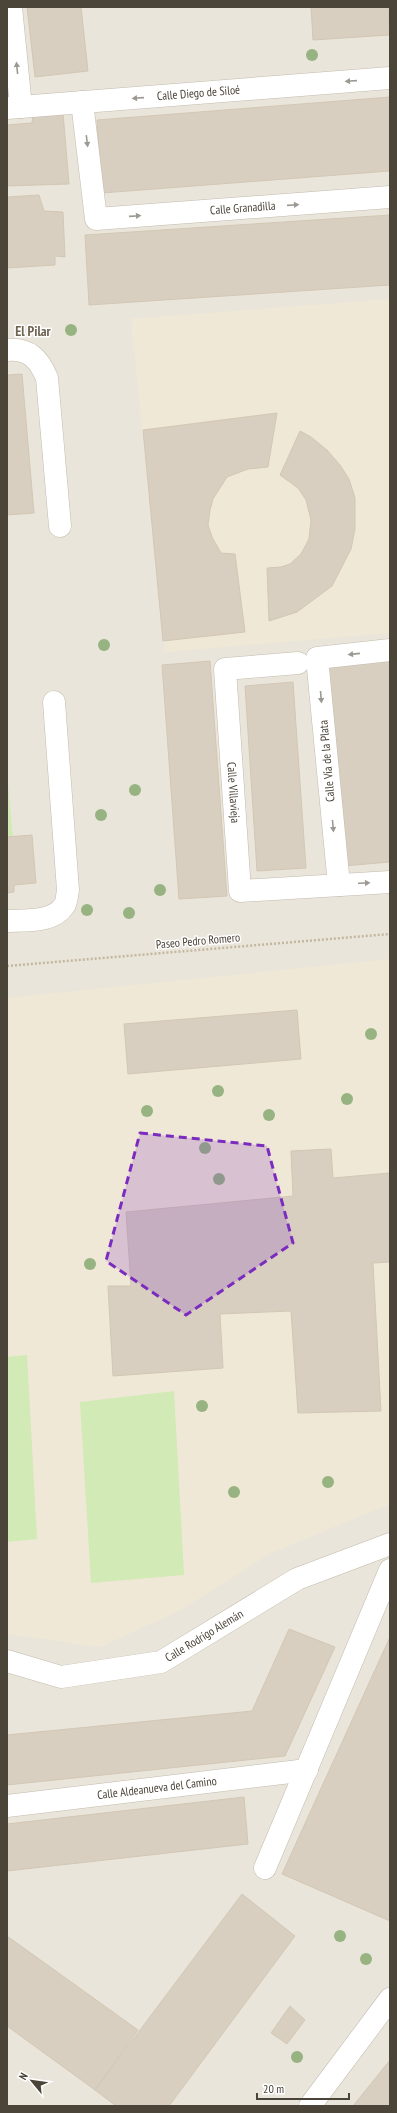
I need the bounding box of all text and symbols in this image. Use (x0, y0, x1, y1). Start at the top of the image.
one-way arrow (13, 62, 20, 74)
one-way arrow (345, 78, 357, 85)
street label: Calle Diego de Siloé (156, 82, 241, 103)
one-way arrow (132, 94, 144, 101)
one-way arrow (84, 134, 90, 147)
street label: Calle Granadilla (209, 198, 276, 217)
one-way arrow (287, 201, 299, 208)
one-way arrow (129, 213, 141, 220)
district label: El Pilar (15, 322, 52, 340)
one-way arrow (348, 651, 360, 657)
one-way arrow (318, 691, 324, 703)
street label: Calle Vía de la Plata (315, 719, 338, 803)
street label: Calle Villavieja (224, 761, 243, 824)
one-way arrow (330, 820, 337, 832)
one-way arrow (358, 880, 370, 887)
street label: Paseo Pedro Romero (155, 929, 241, 952)
street label: Calle Rodrigo Alemán (162, 1606, 246, 1665)
street label: Calle Aldeanueva del Camino (96, 1773, 217, 1802)
north arrow (12, 2061, 52, 2101)
text: N (16, 2070, 31, 2082)
scale bar (257, 2075, 349, 2101)
text: 20 m (263, 2081, 284, 2096)

